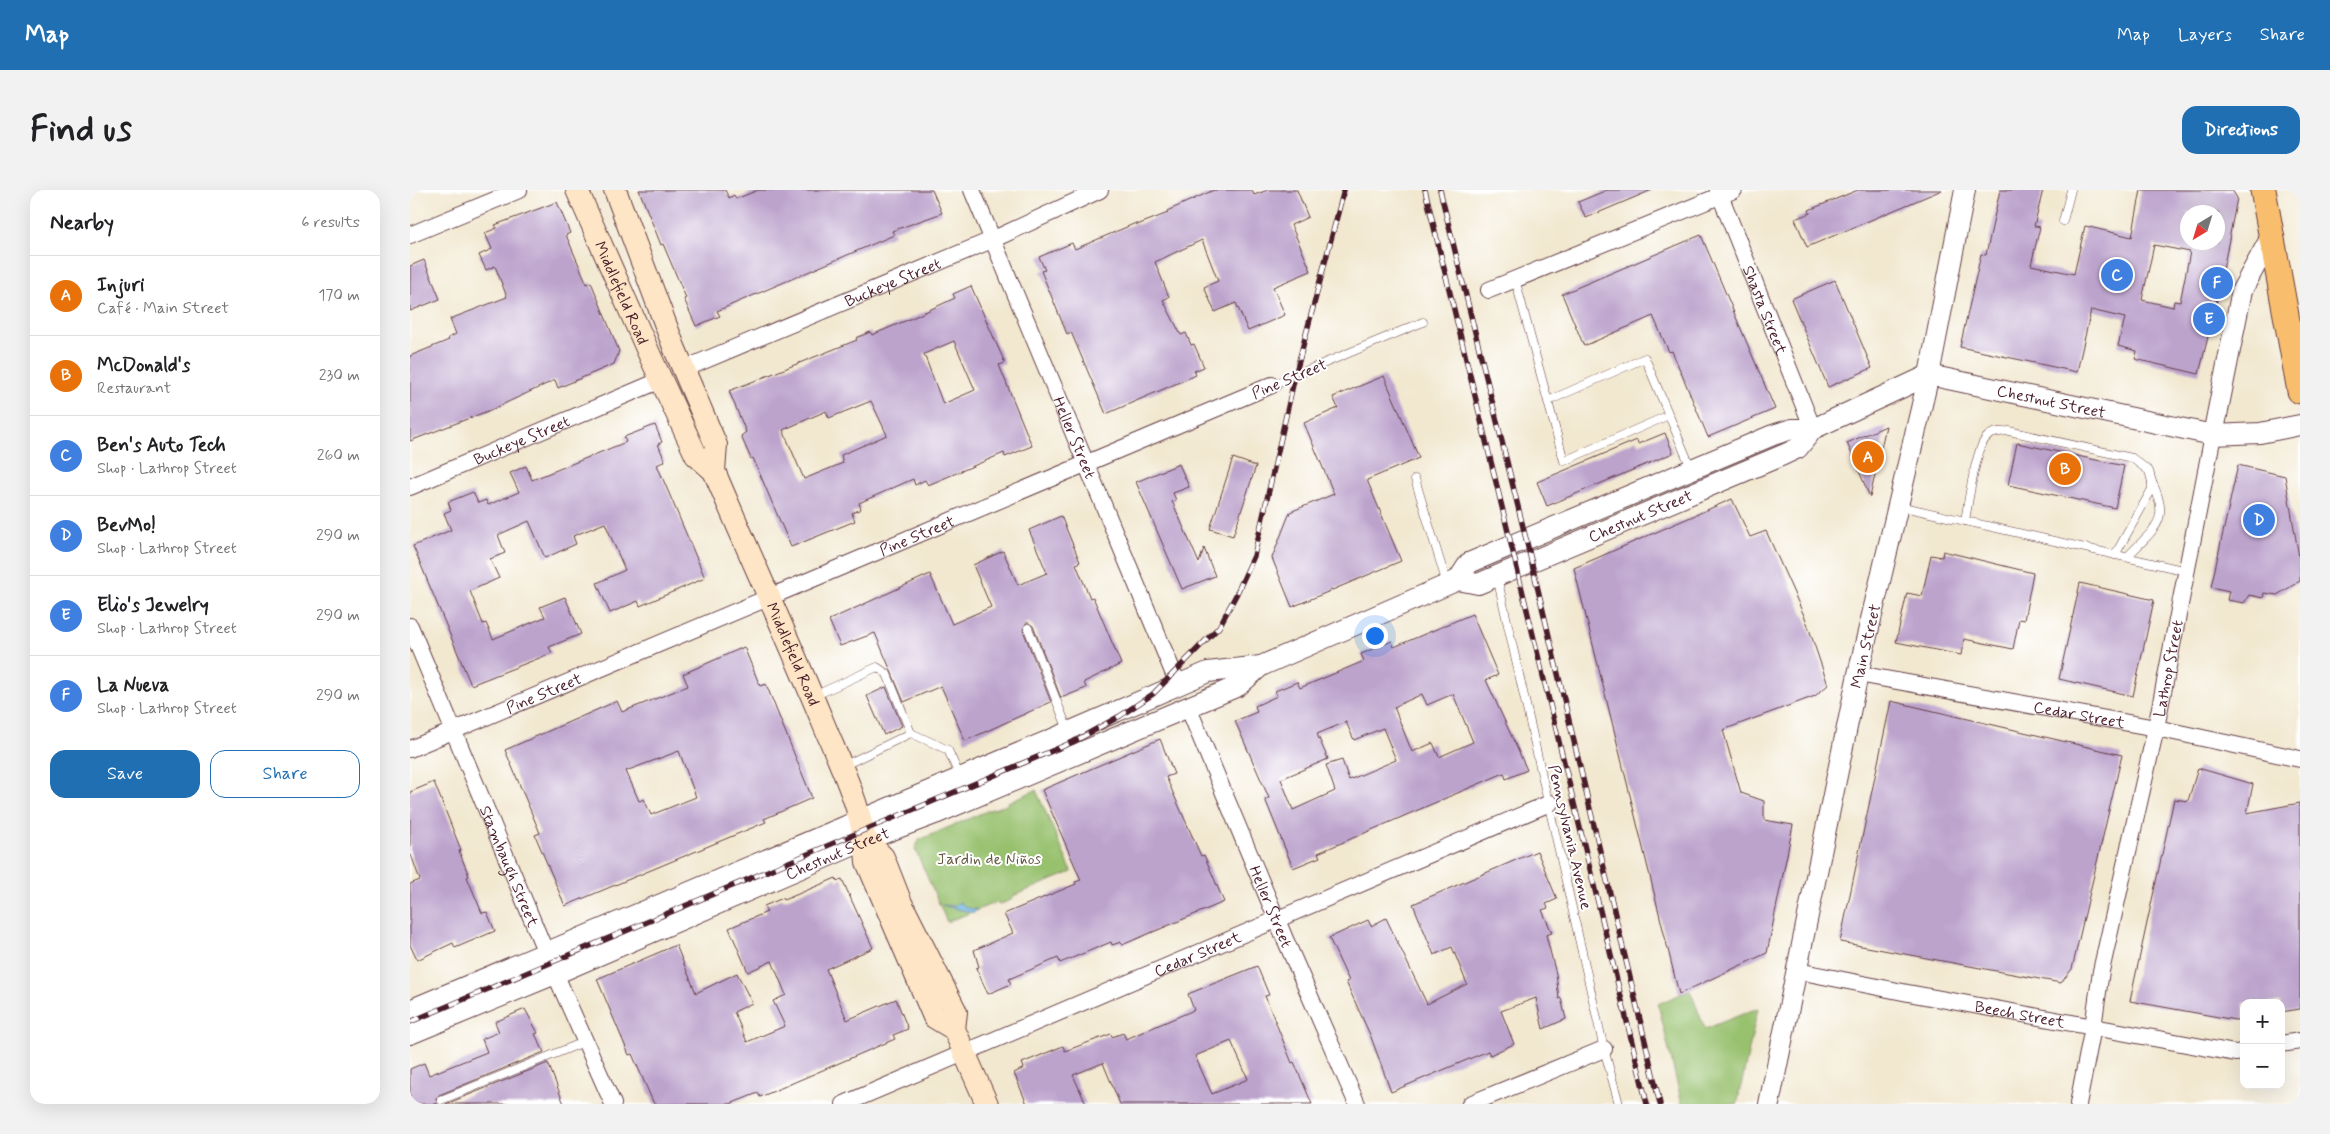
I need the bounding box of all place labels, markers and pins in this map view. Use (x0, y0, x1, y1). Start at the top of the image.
pin: C (2101, 256, 2133, 294)
pin: F (2201, 264, 2233, 302)
pin: E (2193, 300, 2225, 338)
pin: A (1852, 438, 1884, 476)
pin: B (2049, 450, 2081, 488)
pin: D (2243, 501, 2275, 539)

